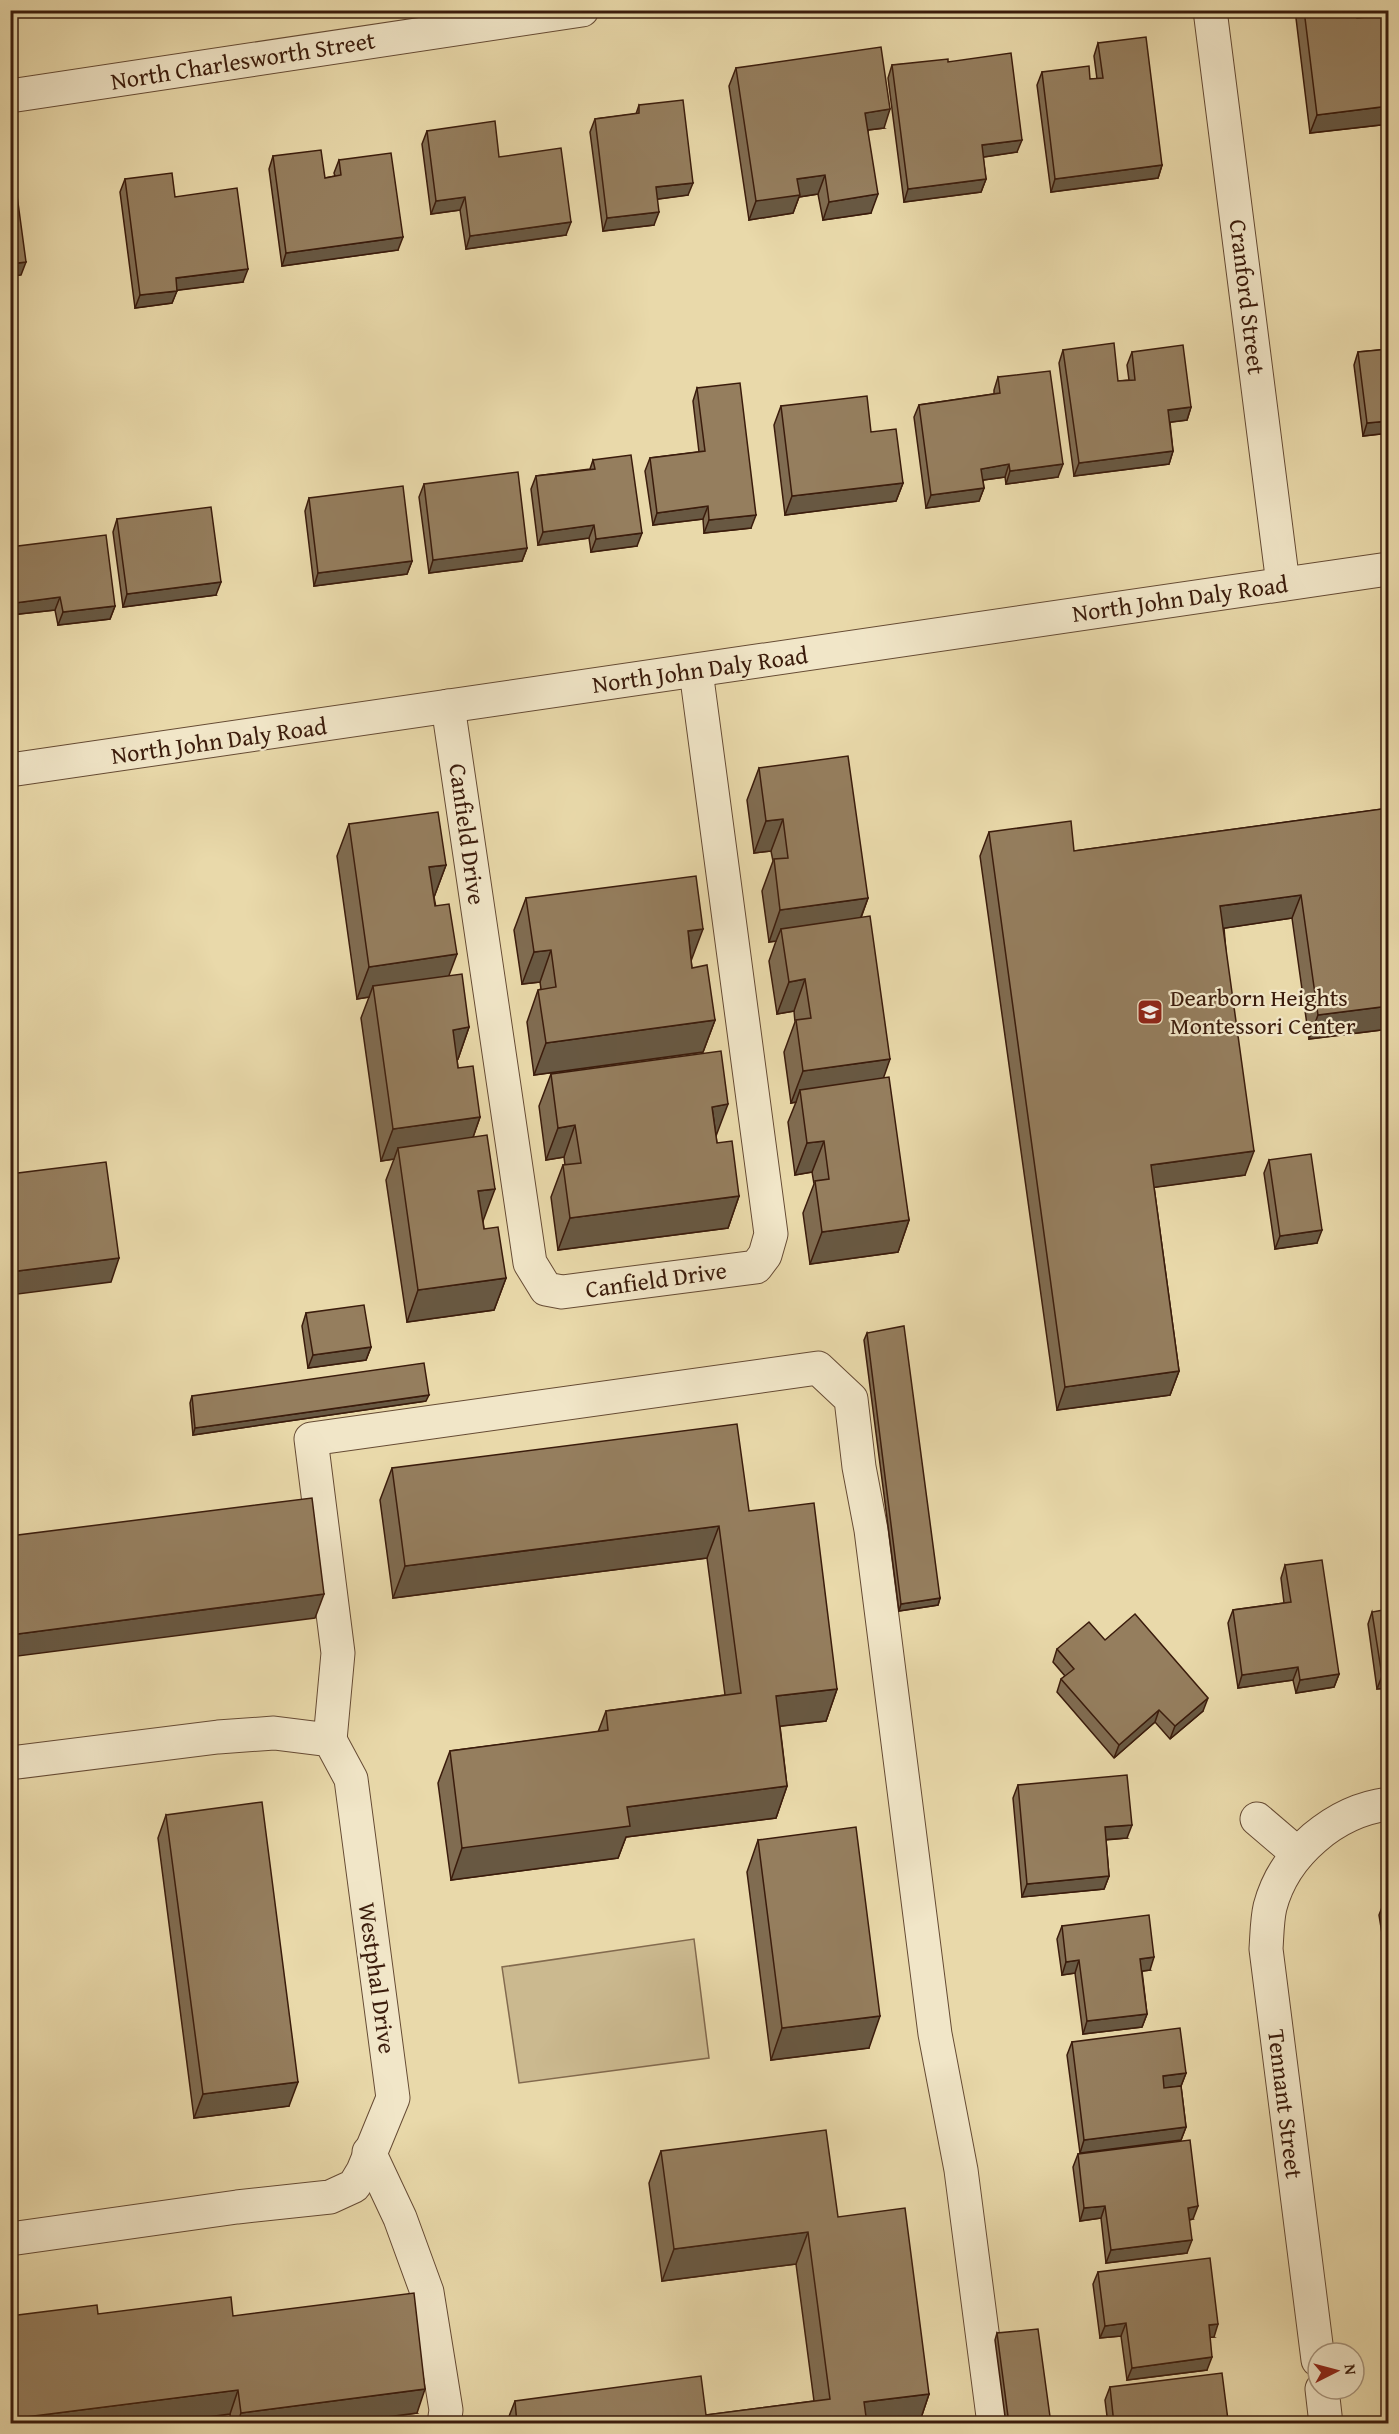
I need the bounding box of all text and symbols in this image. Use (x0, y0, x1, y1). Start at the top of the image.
street label: North Charlesworth Street (108, 22, 378, 99)
street label: Cranford Street (1221, 217, 1274, 377)
street label: North John Daly Road (1070, 566, 1290, 631)
street label: North John Daly Road (590, 637, 810, 702)
street label: North John Daly Road (109, 708, 329, 773)
street label: Canfield Drive (440, 761, 495, 907)
place label: Dearborn Heights Montessori Center (1170, 980, 1356, 1043)
school or university icon: Dearborn Heights Montessori Center (1135, 997, 1165, 1027)
street label: Canfield Drive (583, 1252, 729, 1307)
street label: Westphal Drive (350, 1900, 405, 2056)
street label: Tennant Street (1259, 2027, 1312, 2181)
north arrow (1306, 2341, 1366, 2401)
text: N (1338, 2363, 1363, 2376)

